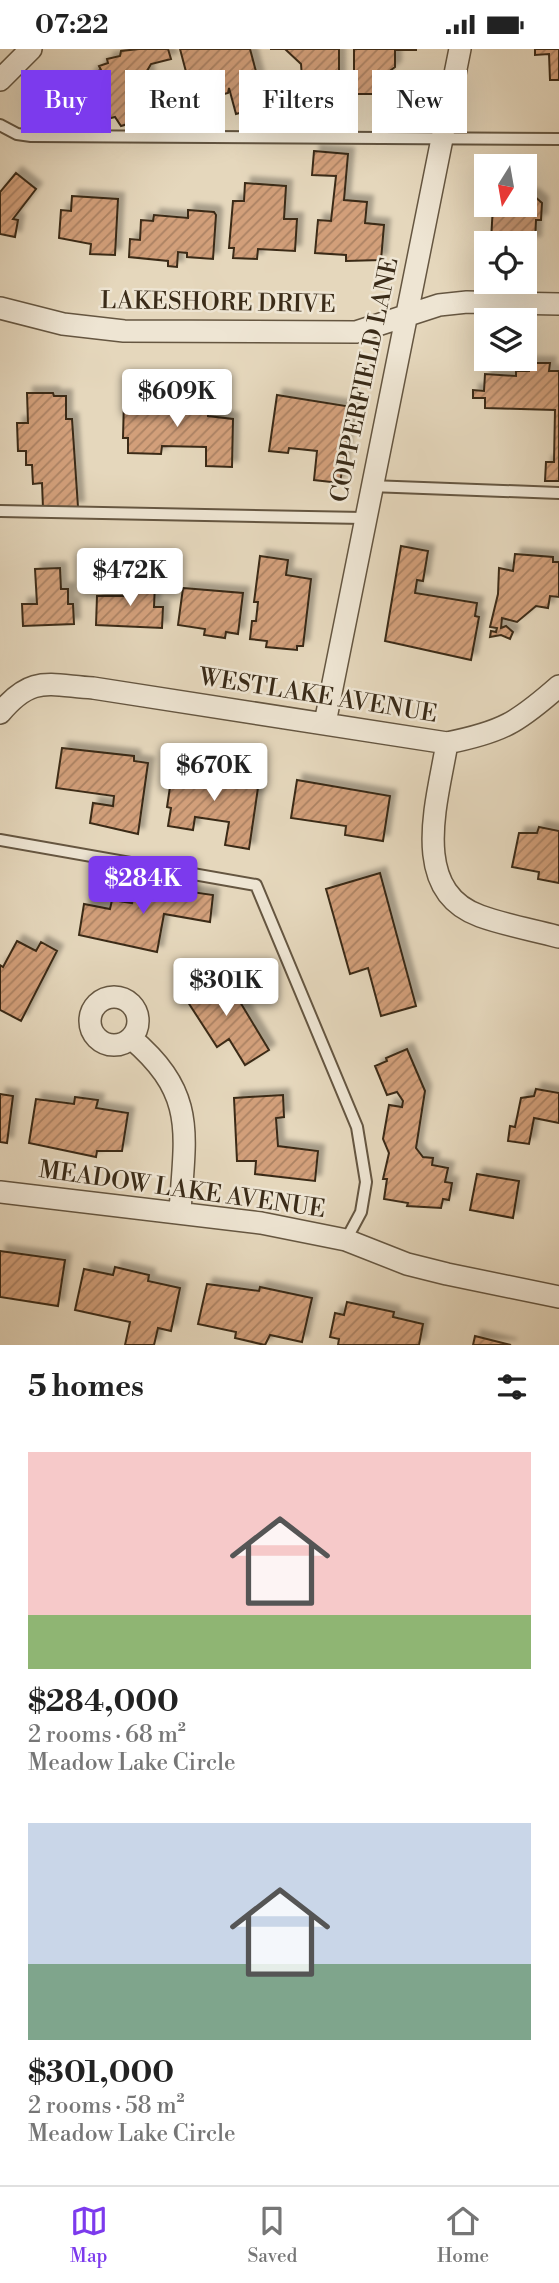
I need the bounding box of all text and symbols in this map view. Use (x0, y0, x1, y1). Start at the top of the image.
text: 07:22 (35, 9, 109, 41)
chip: Buy (21, 70, 111, 133)
chip: Rent (125, 70, 225, 133)
chip: Filters (239, 70, 358, 133)
chip: New (372, 70, 467, 133)
north arrow (474, 154, 537, 217)
map controls (474, 154, 537, 371)
button: locate (474, 231, 537, 294)
street label: COPPERFIELD LANE (324, 255, 406, 505)
street label: LAKESHORE DRIVE (100, 286, 336, 320)
button: layers (474, 308, 537, 371)
pin: $609K (128, 369, 226, 429)
text: $609K (138, 378, 216, 406)
pin: $472K (81, 549, 179, 608)
text: $472K (93, 557, 167, 585)
street label: WESTLAKE AVENUE (196, 662, 439, 730)
pin: $670K (165, 743, 263, 803)
text: $670K (176, 752, 252, 780)
pin: $284K (94, 857, 192, 916)
text: $284K (104, 865, 182, 893)
pin: $301K (177, 958, 275, 1018)
text: $301K (189, 967, 263, 995)
street label: MEADOW LAKE AVENUE (37, 1155, 327, 1225)
text: 5 homes (28, 1368, 144, 1406)
icon: filters (493, 1368, 531, 1406)
icon: home (217, 1498, 343, 1624)
text: $284,000 (28, 1683, 179, 1721)
text: 2 rooms · 68 m² (28, 1721, 186, 1749)
text: Meadow Lake Circle (28, 1749, 236, 1777)
icon: home (217, 1869, 343, 1995)
text: $301,000 (28, 2054, 174, 2092)
text: 2 rooms · 58 m² (28, 2092, 185, 2120)
text: Meadow Lake Circle (28, 2120, 236, 2148)
tab: Map (70, 2202, 108, 2268)
tab: Saved (247, 2202, 297, 2268)
tab: Home (437, 2202, 489, 2268)

